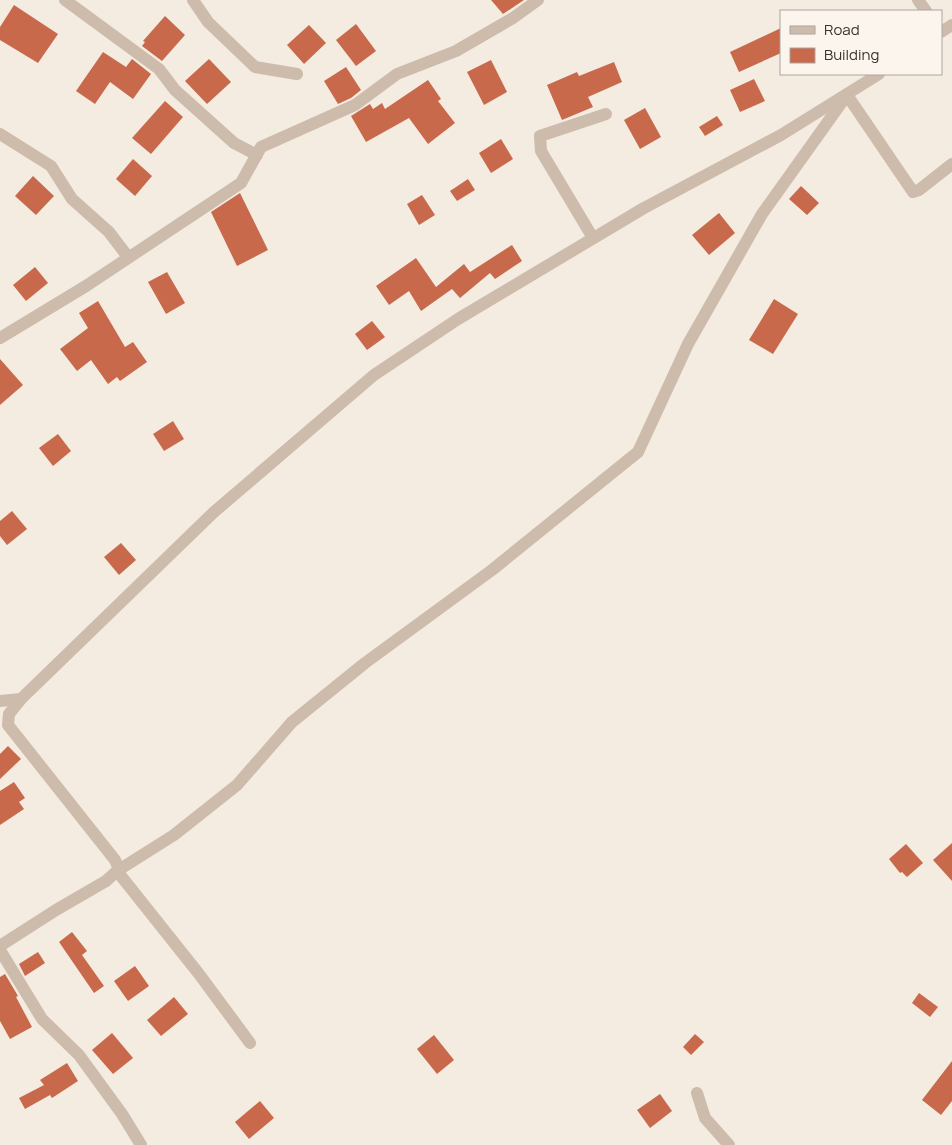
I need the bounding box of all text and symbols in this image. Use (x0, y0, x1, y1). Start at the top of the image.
legend (780, 10, 942, 75)
text: Road (824, 19, 860, 40)
text: Building (824, 44, 879, 65)

